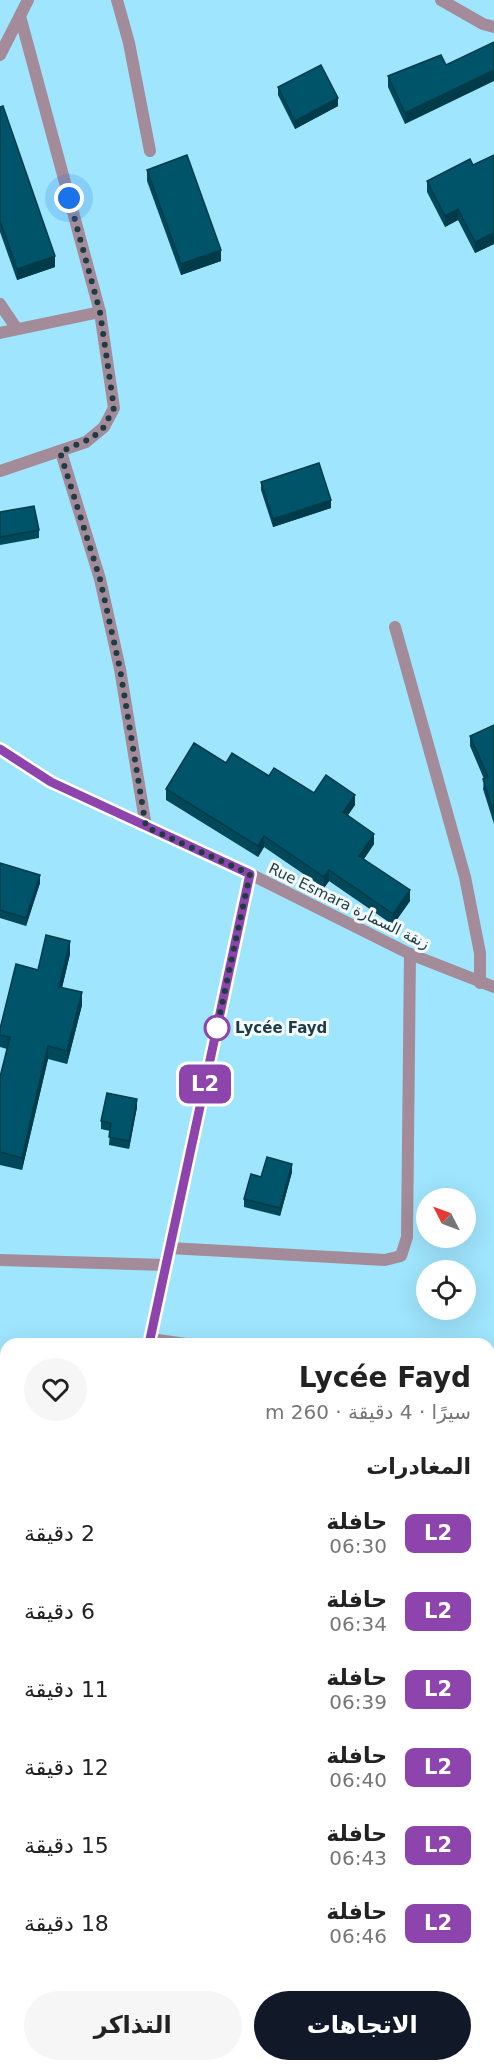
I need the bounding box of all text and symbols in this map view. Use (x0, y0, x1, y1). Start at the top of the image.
your location (54, 183, 84, 213)
street label: Rue Esmara زنقة السمارة (266, 859, 432, 953)
marker: Lycée Fayd (204, 1015, 230, 1041)
place label: Lycée Fayd (235, 1019, 327, 1037)
line badge: L2 (178, 1064, 232, 1104)
text: L2 (191, 1072, 219, 1096)
north arrow (416, 1188, 476, 1248)
map controls (416, 1188, 476, 1320)
button: locate (416, 1260, 476, 1320)
button: heart (24, 1358, 87, 1421)
text: Lycée Fayd (299, 1361, 471, 1394)
text: سيرًا · 4 دقيقة · 260 m (265, 1400, 471, 1424)
text: المغادرات (366, 1454, 471, 1479)
text: حافلة (326, 1509, 387, 1534)
text: 2 دقيقة (24, 1521, 95, 1546)
text: L2 (424, 1521, 452, 1545)
text: 06:30 (329, 1534, 387, 1558)
text: حافلة (326, 1587, 387, 1612)
text: 6 دقيقة (24, 1599, 95, 1624)
text: L2 (424, 1599, 452, 1623)
text: 06:34 (329, 1612, 387, 1636)
text: حافلة (326, 1665, 387, 1690)
text: 11 دقيقة (24, 1677, 109, 1702)
text: L2 (424, 1677, 452, 1701)
text: 06:39 (329, 1690, 387, 1714)
text: حافلة (326, 1743, 387, 1768)
text: 12 دقيقة (24, 1755, 109, 1780)
text: L2 (424, 1755, 452, 1779)
text: 06:40 (329, 1768, 387, 1792)
text: حافلة (326, 1821, 387, 1846)
text: 15 دقيقة (24, 1833, 109, 1858)
text: L2 (424, 1833, 452, 1857)
text: 06:43 (329, 1846, 387, 1870)
text: حافلة (326, 1899, 387, 1924)
text: 18 دقيقة (24, 1911, 109, 1936)
text: L2 (424, 1911, 452, 1935)
text: 06:46 (329, 1924, 387, 1948)
button: التذاكر (24, 1991, 242, 2060)
button: الاتجاهات (254, 1991, 471, 2060)

